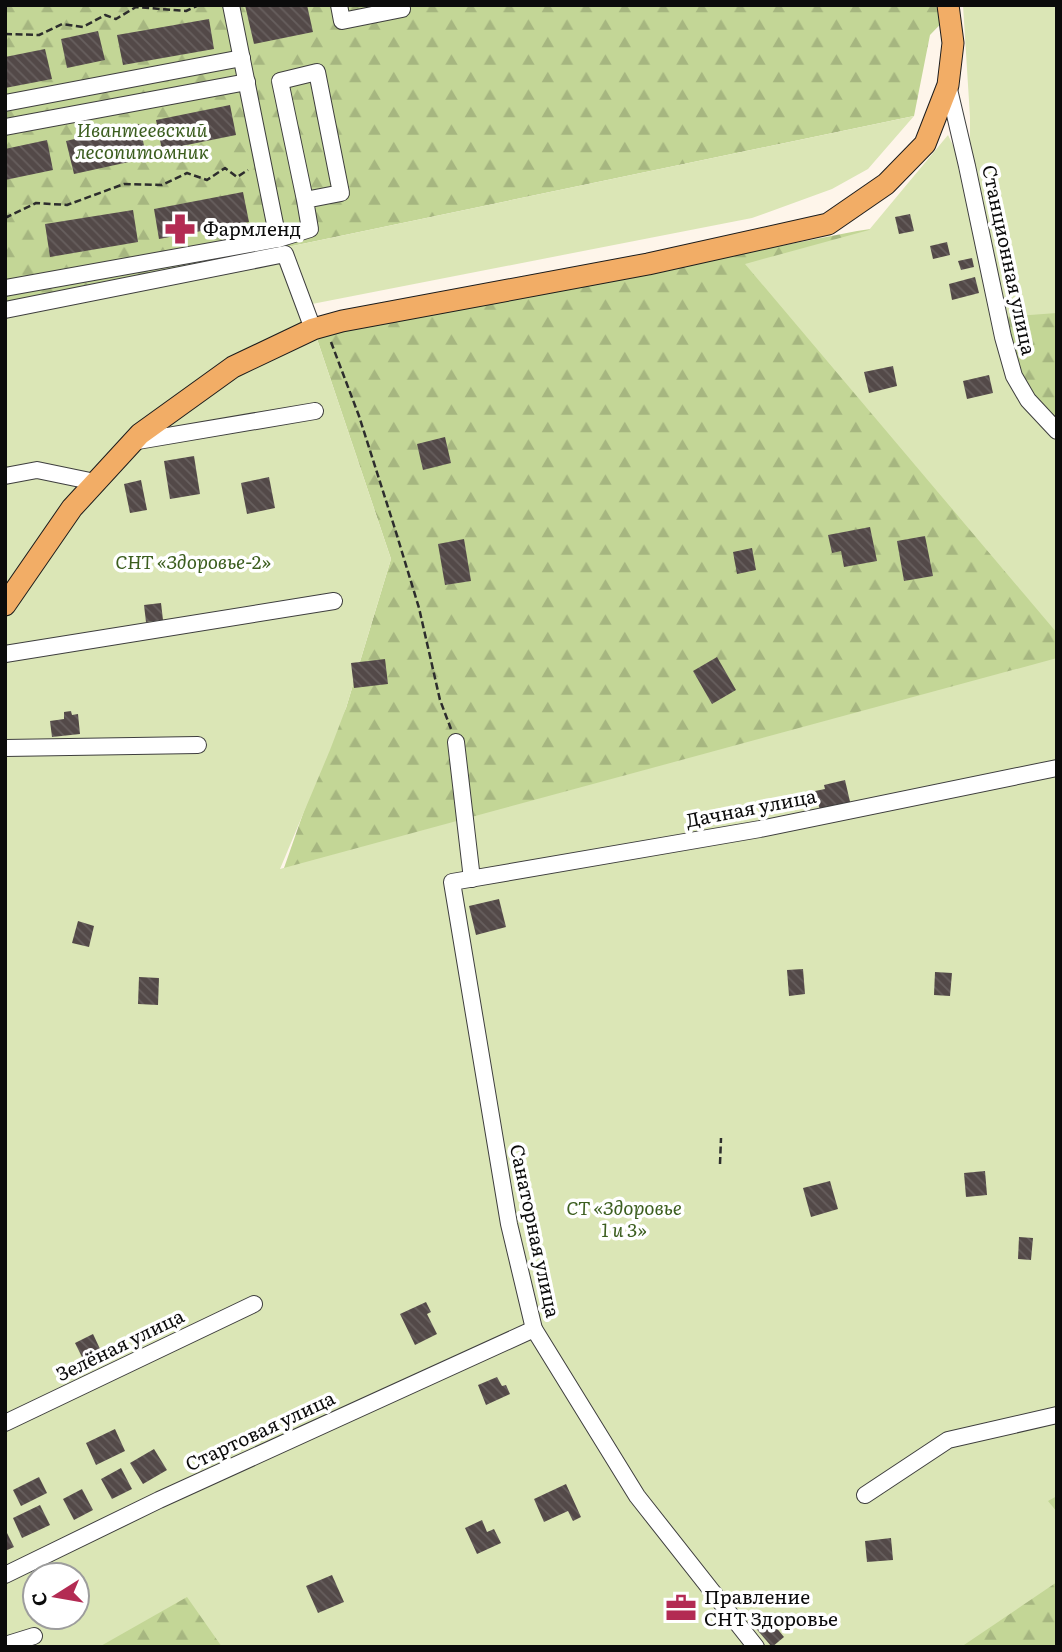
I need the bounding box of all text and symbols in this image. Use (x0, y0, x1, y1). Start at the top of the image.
park label: Ивантеевский лесопитомник (75, 115, 209, 165)
street label: Станционная улица (976, 162, 1044, 358)
pharmacy icon: Фармленд (163, 212, 197, 246)
place label: Фармленд (203, 214, 301, 242)
park label: СНТ «Здоровье-2» (115, 547, 271, 575)
street label: Дачная улица (683, 781, 819, 833)
street label: Санаторная улица (504, 1141, 568, 1321)
park label: СТ «Здоровье 1 и 3» (566, 1193, 682, 1243)
street label: Зелёная улица (51, 1301, 189, 1387)
street label: Стартовая улица (180, 1383, 340, 1477)
north arrow (21, 1561, 91, 1631)
place label: Правление СНТ Здоровье (704, 1582, 838, 1632)
text: С (23, 1590, 53, 1609)
office icon: Правление СНТ Здоровье (664, 1591, 698, 1625)

